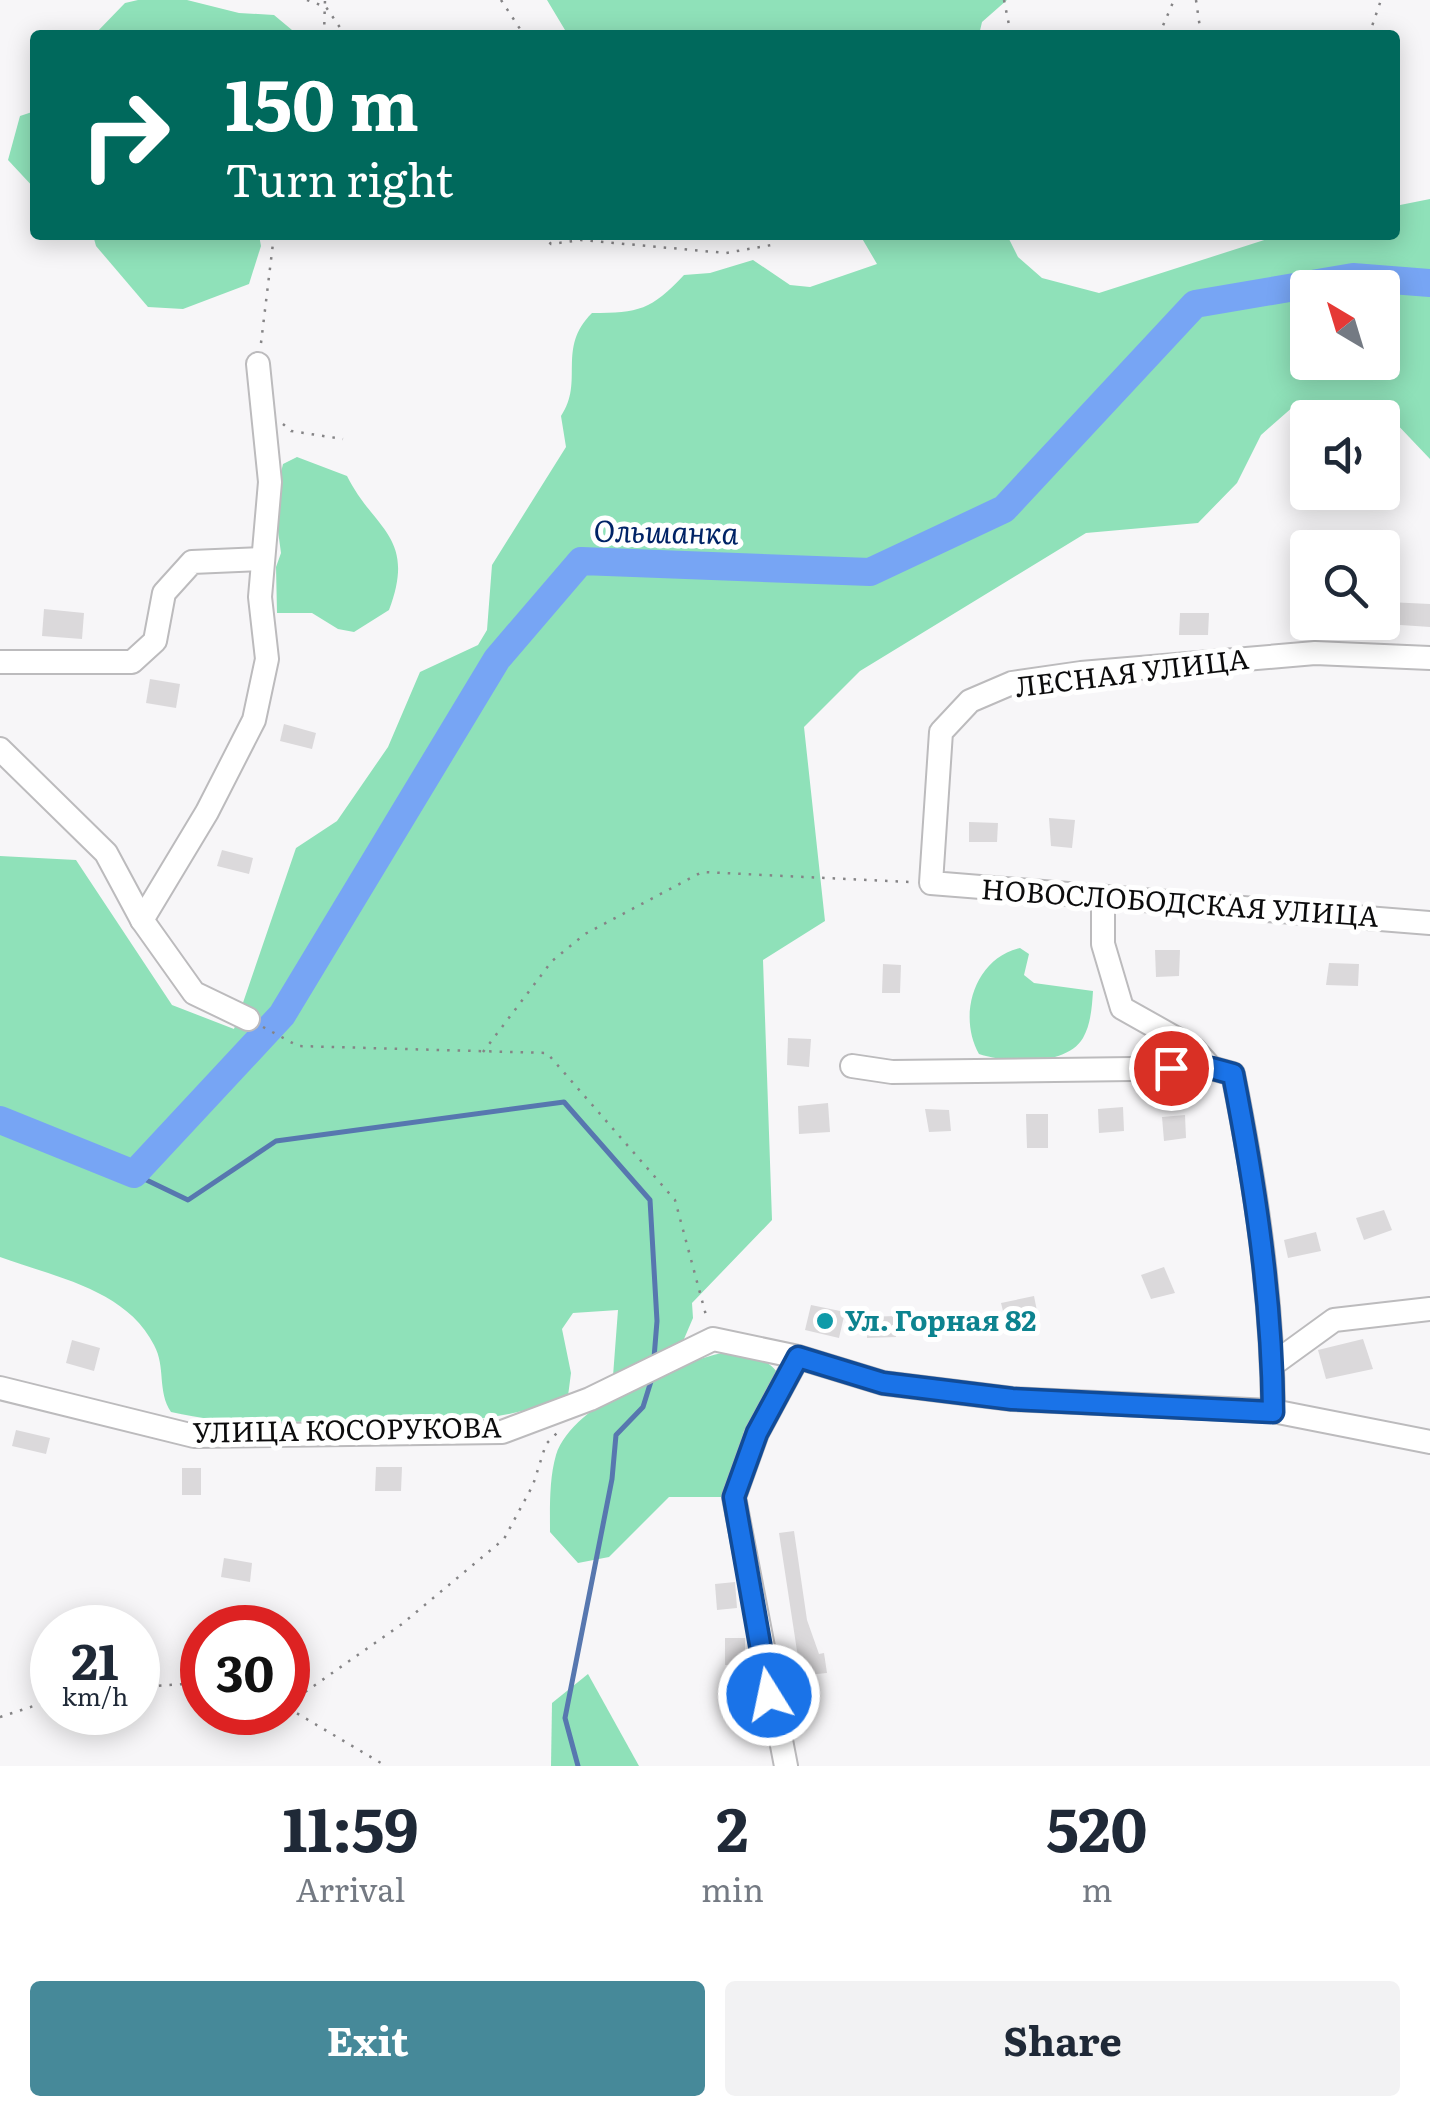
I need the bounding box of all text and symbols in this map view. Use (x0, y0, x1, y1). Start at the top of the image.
text: 150 m (225, 49, 419, 153)
icon: right (60, 70, 190, 200)
text: Turn right (225, 144, 453, 211)
north arrow (1290, 270, 1400, 380)
map controls (1290, 270, 1400, 640)
button: sound (1290, 400, 1400, 510)
water label: Ольшанка (593, 507, 739, 553)
button: search (1290, 530, 1400, 640)
street label: ЛЕСНАЯ УЛИЦА (1013, 636, 1251, 706)
street label: НОВОСЛОБОДСКАЯ УЛИЦА (980, 866, 1381, 936)
pin (1129, 1026, 1214, 1111)
icon: arrive (1144, 1041, 1199, 1096)
place label: Ул. Горная 82 (845, 1298, 1036, 1340)
marker: Ул. Горная 82 (814, 1310, 836, 1332)
street label: УЛИЦА КОСОРУКОВА (192, 1404, 502, 1452)
speed limit sign: 30 (180, 1605, 310, 1735)
text: 21 (71, 1621, 119, 1695)
position arrow (717, 1643, 821, 1747)
text: km/h (62, 1677, 128, 1714)
text: 11:59 (282, 1781, 418, 1870)
text: 2 (716, 1781, 749, 1870)
text: 520 (1046, 1781, 1148, 1870)
text: Arrival (296, 1864, 405, 1912)
text: min (701, 1864, 764, 1912)
text: m (1081, 1864, 1112, 1912)
button: Exit (30, 1981, 705, 2096)
button: Share (725, 1981, 1400, 2096)

